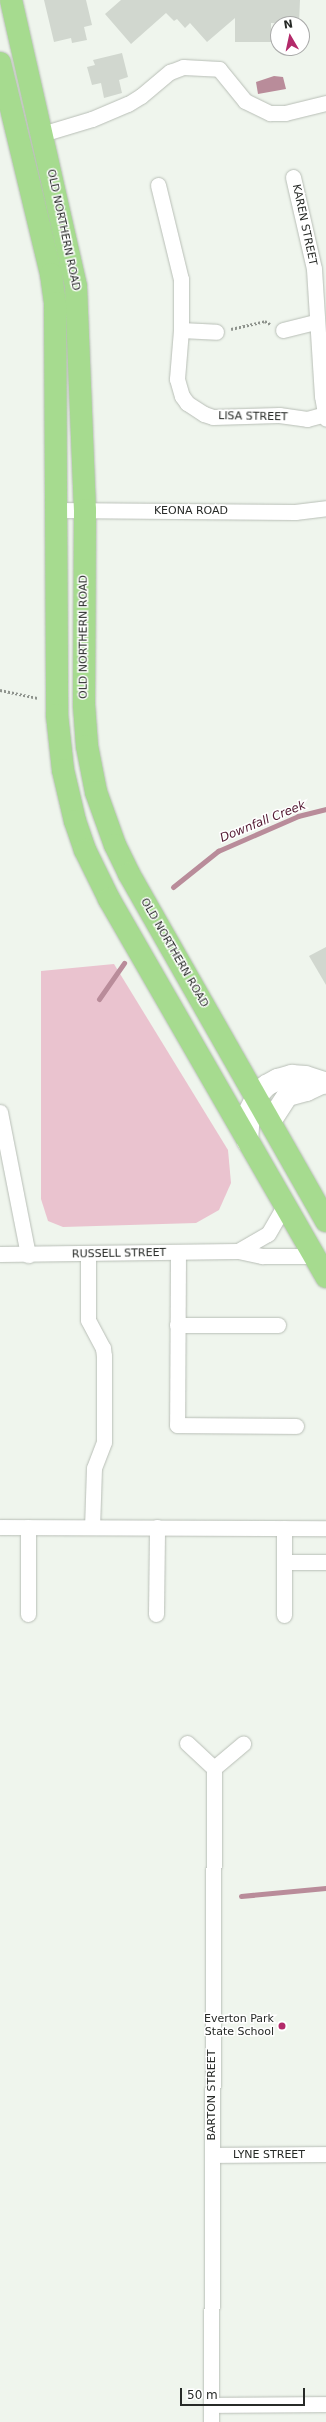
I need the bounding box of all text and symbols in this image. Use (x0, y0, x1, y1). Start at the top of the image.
north arrow (270, 16, 310, 56)
text: N (283, 18, 294, 32)
street label: OLD NORTHERN ROAD (44, 168, 82, 292)
street label: KAREN STREET (289, 183, 319, 267)
street label: LISA STREET (218, 410, 288, 424)
street label: KEONA ROAD (154, 504, 228, 518)
street label: OLD NORTHERN ROAD (77, 575, 91, 699)
water label: Downfall Creek (218, 798, 308, 846)
street label: OLD NORTHERN ROAD (137, 896, 211, 1010)
street label: RUSSELL STREET (72, 1247, 166, 1261)
place label: Everton Park State School (204, 2013, 274, 2039)
marker: Everton Park State School (277, 2021, 287, 2031)
street label: BARTON STREET (205, 2050, 219, 2140)
street label: LYNE STREET (233, 2148, 305, 2162)
scale bar (182, 2380, 307, 2406)
text: 50 m (187, 2388, 218, 2402)

